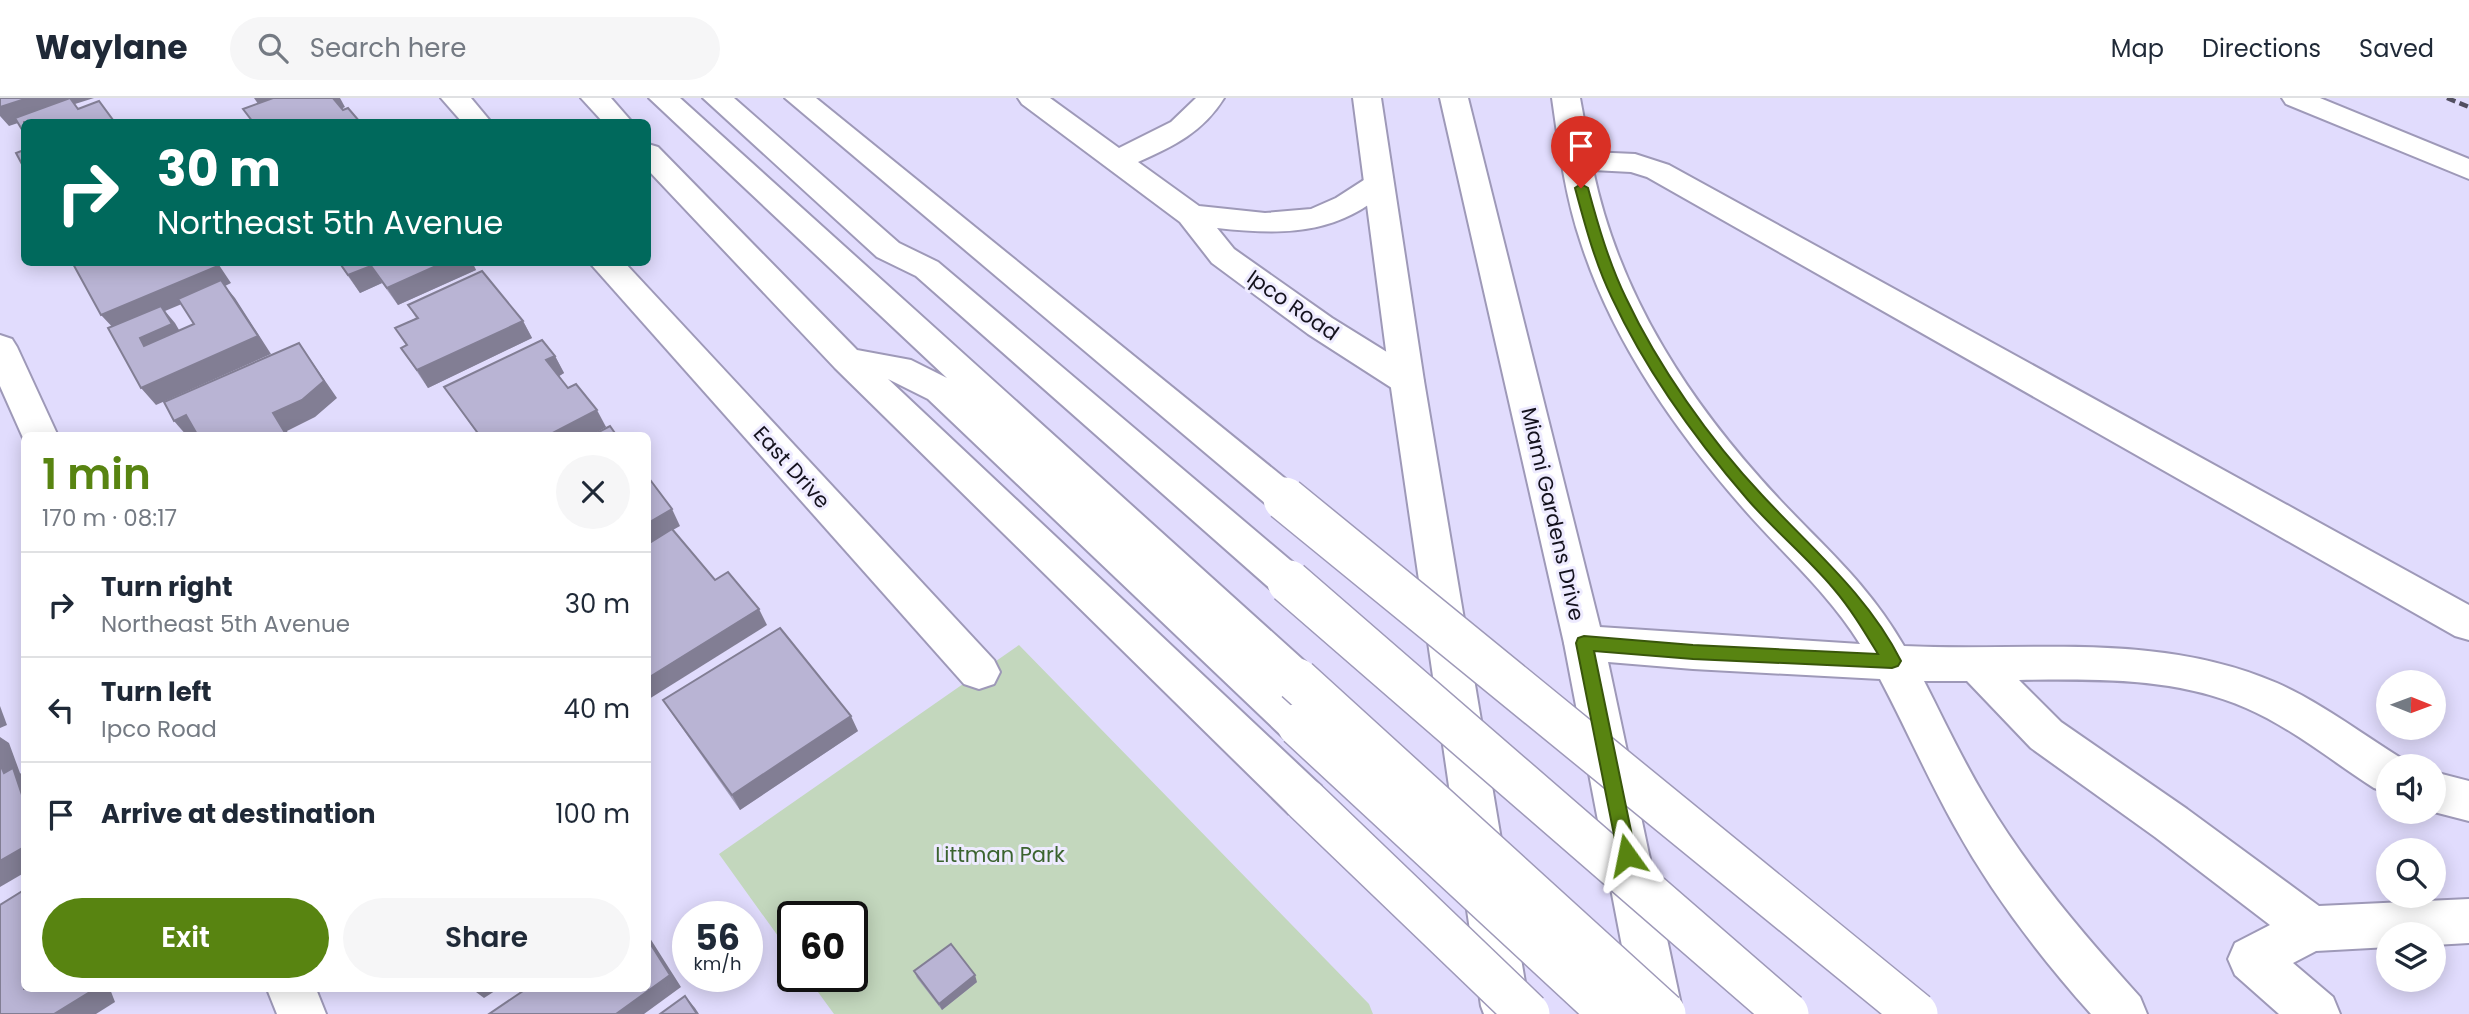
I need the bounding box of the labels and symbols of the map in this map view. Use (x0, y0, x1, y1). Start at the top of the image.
pin (1551, 116, 1611, 188)
street label: Ipco Road (1241, 263, 1345, 347)
street label: Miami Gardens Drive (1514, 404, 1592, 624)
street label: East Drive (747, 419, 837, 515)
north arrow (2376, 670, 2446, 740)
position arrow (1590, 818, 1664, 892)
park label: Littman Park (935, 840, 1065, 869)
speed limit sign: 60 (777, 901, 868, 992)

